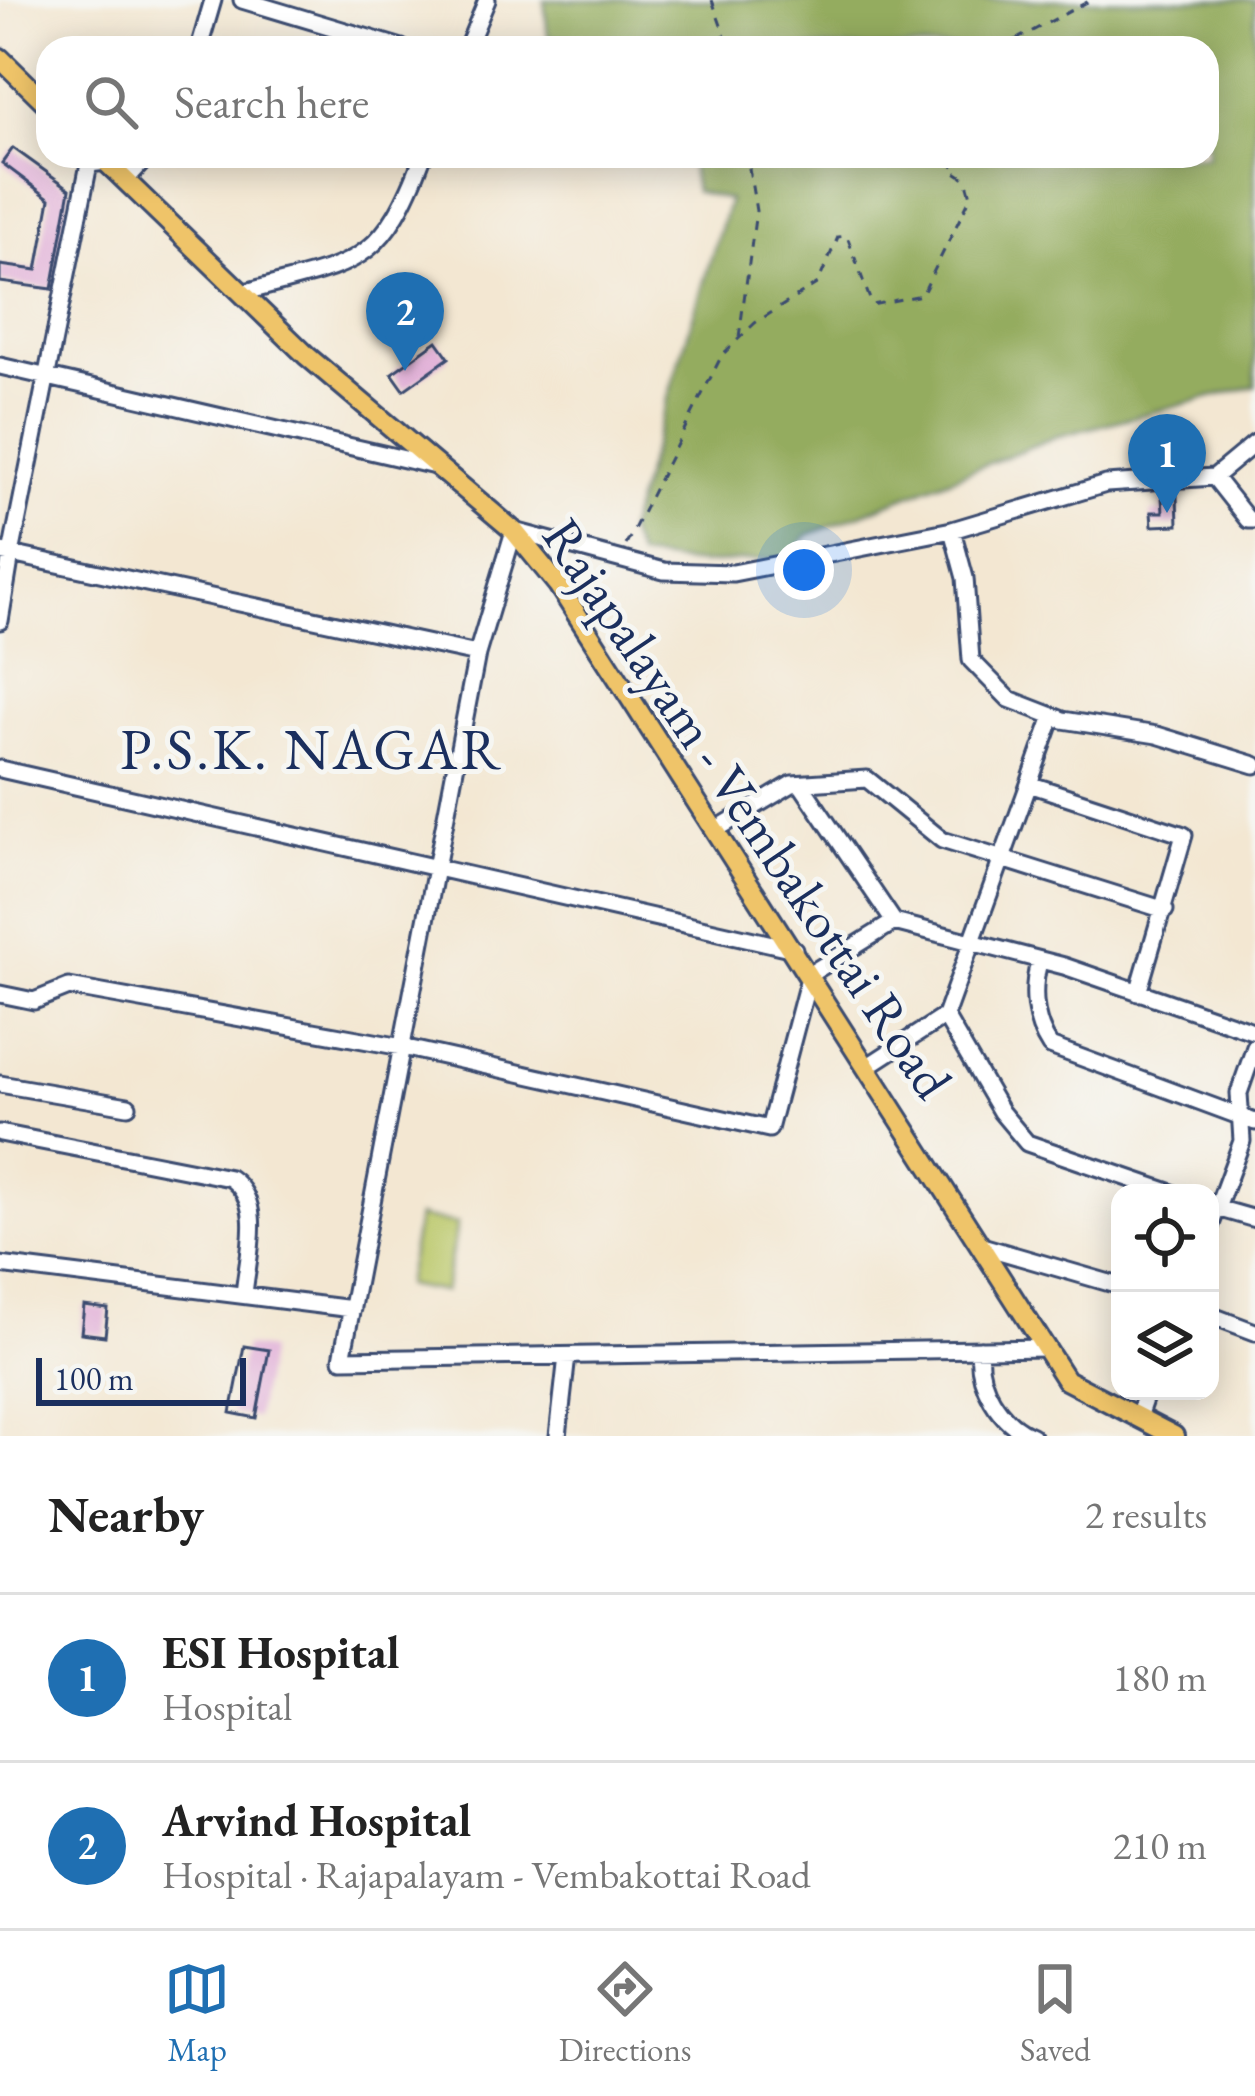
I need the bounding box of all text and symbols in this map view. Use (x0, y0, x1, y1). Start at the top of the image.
search box (36, 36, 1219, 168)
icon: search (78, 69, 144, 135)
text: Search here (174, 73, 369, 131)
pin: 2 (366, 272, 444, 371)
pin: 1 (1128, 414, 1206, 513)
street label: Rajapalayam - Vembakottai Road (527, 504, 969, 1112)
your location (774, 540, 834, 600)
district label: P.S.K. NAGAR (120, 712, 504, 786)
map controls (1111, 1184, 1219, 1400)
button: locate (1111, 1184, 1219, 1292)
button: layers (1111, 1292, 1219, 1400)
scale bar (36, 1352, 246, 1405)
text: 100 m (54, 1357, 134, 1400)
text: Nearby (48, 1481, 204, 1547)
text: 2 results (1085, 1489, 1207, 1540)
text: ESI Hospital (162, 1623, 400, 1681)
text: 1 (77, 1652, 97, 1703)
text: 180 m (1113, 1652, 1207, 1703)
text: Hospital (162, 1681, 292, 1732)
text: Arvind Hospital (162, 1791, 471, 1849)
text: 2 (77, 1820, 97, 1871)
text: 210 m (1113, 1820, 1207, 1871)
text: Hospital · Rajapalayam - Vembakottai Road (162, 1849, 811, 1900)
tab: Map (164, 1956, 230, 2071)
tab: Directions (559, 1956, 692, 2071)
tab: Saved (1020, 1956, 1091, 2071)

